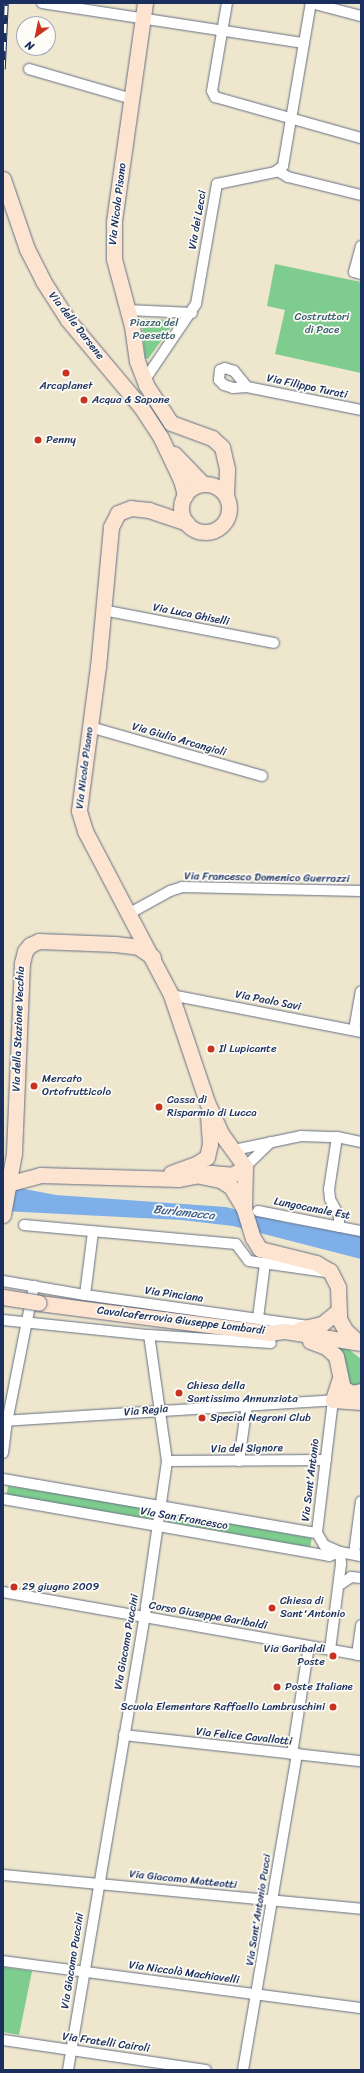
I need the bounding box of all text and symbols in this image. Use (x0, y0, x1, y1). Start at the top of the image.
north arrow (16, 16, 56, 56)
text: N (21, 36, 38, 56)
street label: Via Nicola Pisano (106, 162, 130, 246)
street label: Via dei Lecci (186, 189, 210, 251)
street label: Via delle Darsene (45, 289, 107, 363)
park label: Costruttori di Pace (295, 311, 349, 337)
park label: Piazza del Paesetto (130, 317, 178, 343)
marker: Arcaplanet (61, 368, 71, 378)
street label: Via Filippo Turati (266, 372, 348, 402)
place label: Arcaplanet (40, 379, 92, 393)
place label: Acqua & Sapone (92, 393, 169, 407)
marker: Acqua & Sapone (79, 395, 89, 405)
place label: Penny (46, 433, 76, 447)
marker: Penny (33, 435, 43, 445)
street label: Via Luca Ghiselli (151, 601, 231, 629)
street label: Via Giulio Arcangioli (130, 720, 228, 760)
street label: Via Nicola Pisano (73, 726, 97, 810)
street label: Via Francesco Domenico Guerrazzi (184, 870, 350, 886)
street label: Via della Stazione Vecchia (10, 966, 28, 1092)
street label: Via Paolo Savi (233, 988, 303, 1014)
place label: Il Lupicante (219, 1042, 277, 1056)
marker: Il Lupicante (206, 1044, 216, 1054)
place label: Mercato Ortofrutticolo (42, 1073, 111, 1099)
marker: Mercato Ortofrutticolo (29, 1081, 39, 1091)
place label: Cassa di Risparmio di Lucca (167, 1094, 257, 1120)
marker: Cassa di Risparmio di Lucca (154, 1102, 164, 1112)
street label: Lungocanale Est (272, 1195, 352, 1223)
water label: Burlamacca (153, 1203, 215, 1223)
street label: Via Pinciana (144, 1284, 204, 1306)
street label: Cavalcaferrovia Giuseppe Lombardi (96, 1304, 266, 1338)
place label: Chiesa della Santissima Annunziata (187, 1380, 298, 1406)
marker: Chiesa della Santissima Annunziata (174, 1388, 184, 1398)
street label: Via Regia (123, 1402, 169, 1420)
place label: Special Negroni Club (210, 1411, 311, 1425)
marker: Special Negroni Club (197, 1413, 207, 1423)
street label: Via Sant'Antonio (299, 1438, 323, 1522)
street label: Via del Signore (211, 1442, 283, 1456)
street label: Via San Francesco (139, 1505, 229, 1533)
place label: 29 giugno 2009 (22, 1580, 99, 1594)
marker: 29 giugno 2009 (9, 1582, 19, 1592)
street label: Via Giacomo Puccini (112, 1593, 142, 1691)
place label: Chiesa di Sant'Antonio (280, 1595, 345, 1621)
street label: Corso Giuseppe Garibaldi (148, 1599, 268, 1633)
marker: Chiesa di Sant'Antonio (267, 1603, 277, 1613)
place label: Via Garibaldi Poste (264, 1643, 325, 1669)
marker: Via Garibaldi Poste (328, 1651, 338, 1661)
place label: Poste Italiane (285, 1680, 354, 1694)
marker: Poste Italiane (272, 1682, 282, 1692)
place label: Scuola Elementare Raffaello Lambruschini (120, 1700, 325, 1714)
marker: Scuola Elementare Raffaello Lambruschini (328, 1702, 338, 1712)
street label: Via Felice Cavallotti (195, 1725, 293, 1749)
street label: Via Sant'Antonio Pucci (244, 1853, 274, 1967)
street label: Via Giacomo Matteotti (129, 1868, 237, 1892)
street label: Via Giacomo Puccini (59, 1912, 87, 2010)
street label: Via Niccolò Machiavelli (128, 1959, 240, 1987)
street label: Via Fratelli Cairoli (61, 2030, 151, 2056)

